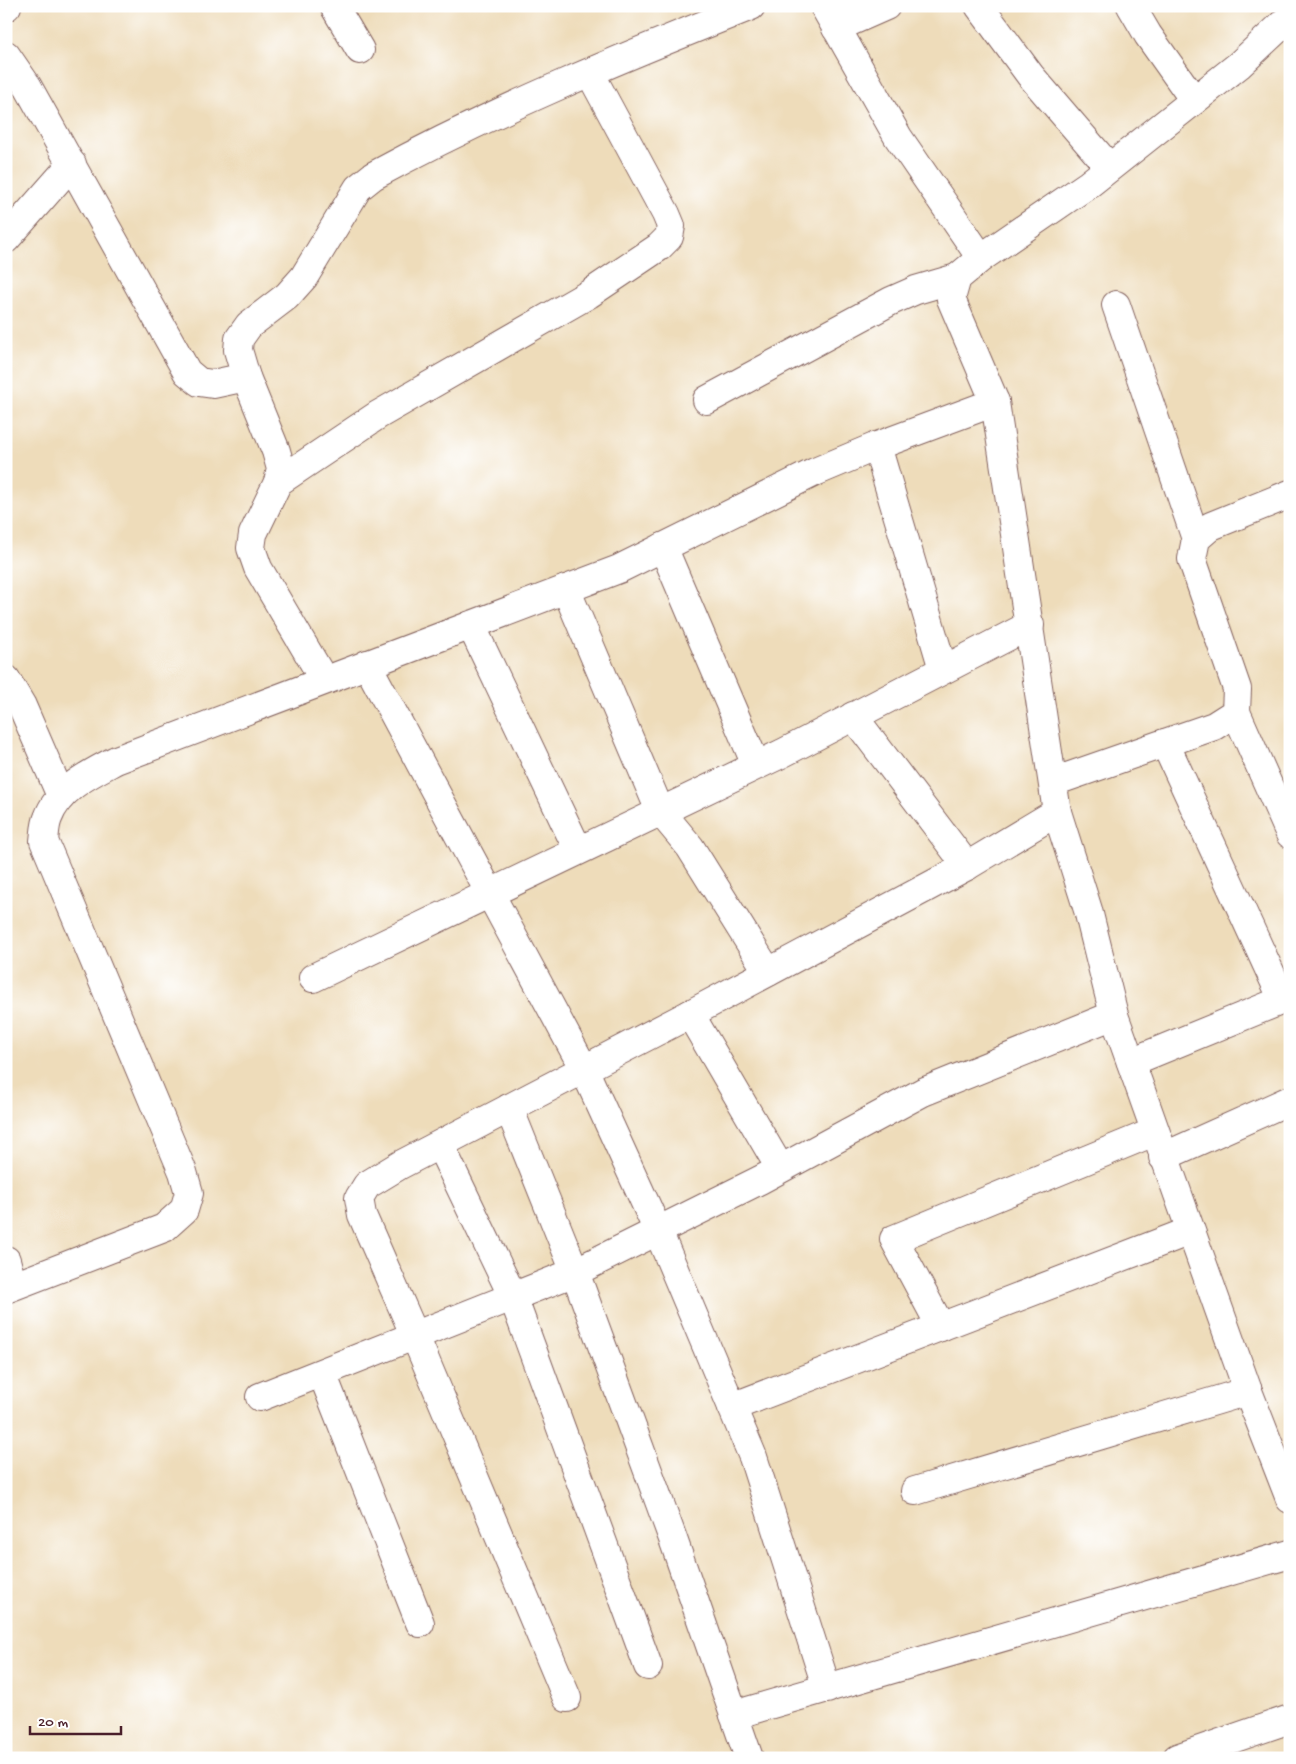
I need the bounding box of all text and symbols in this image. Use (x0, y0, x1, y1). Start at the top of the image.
scale bar (30, 1704, 121, 1736)
text: 20 m (38, 1714, 68, 1732)

